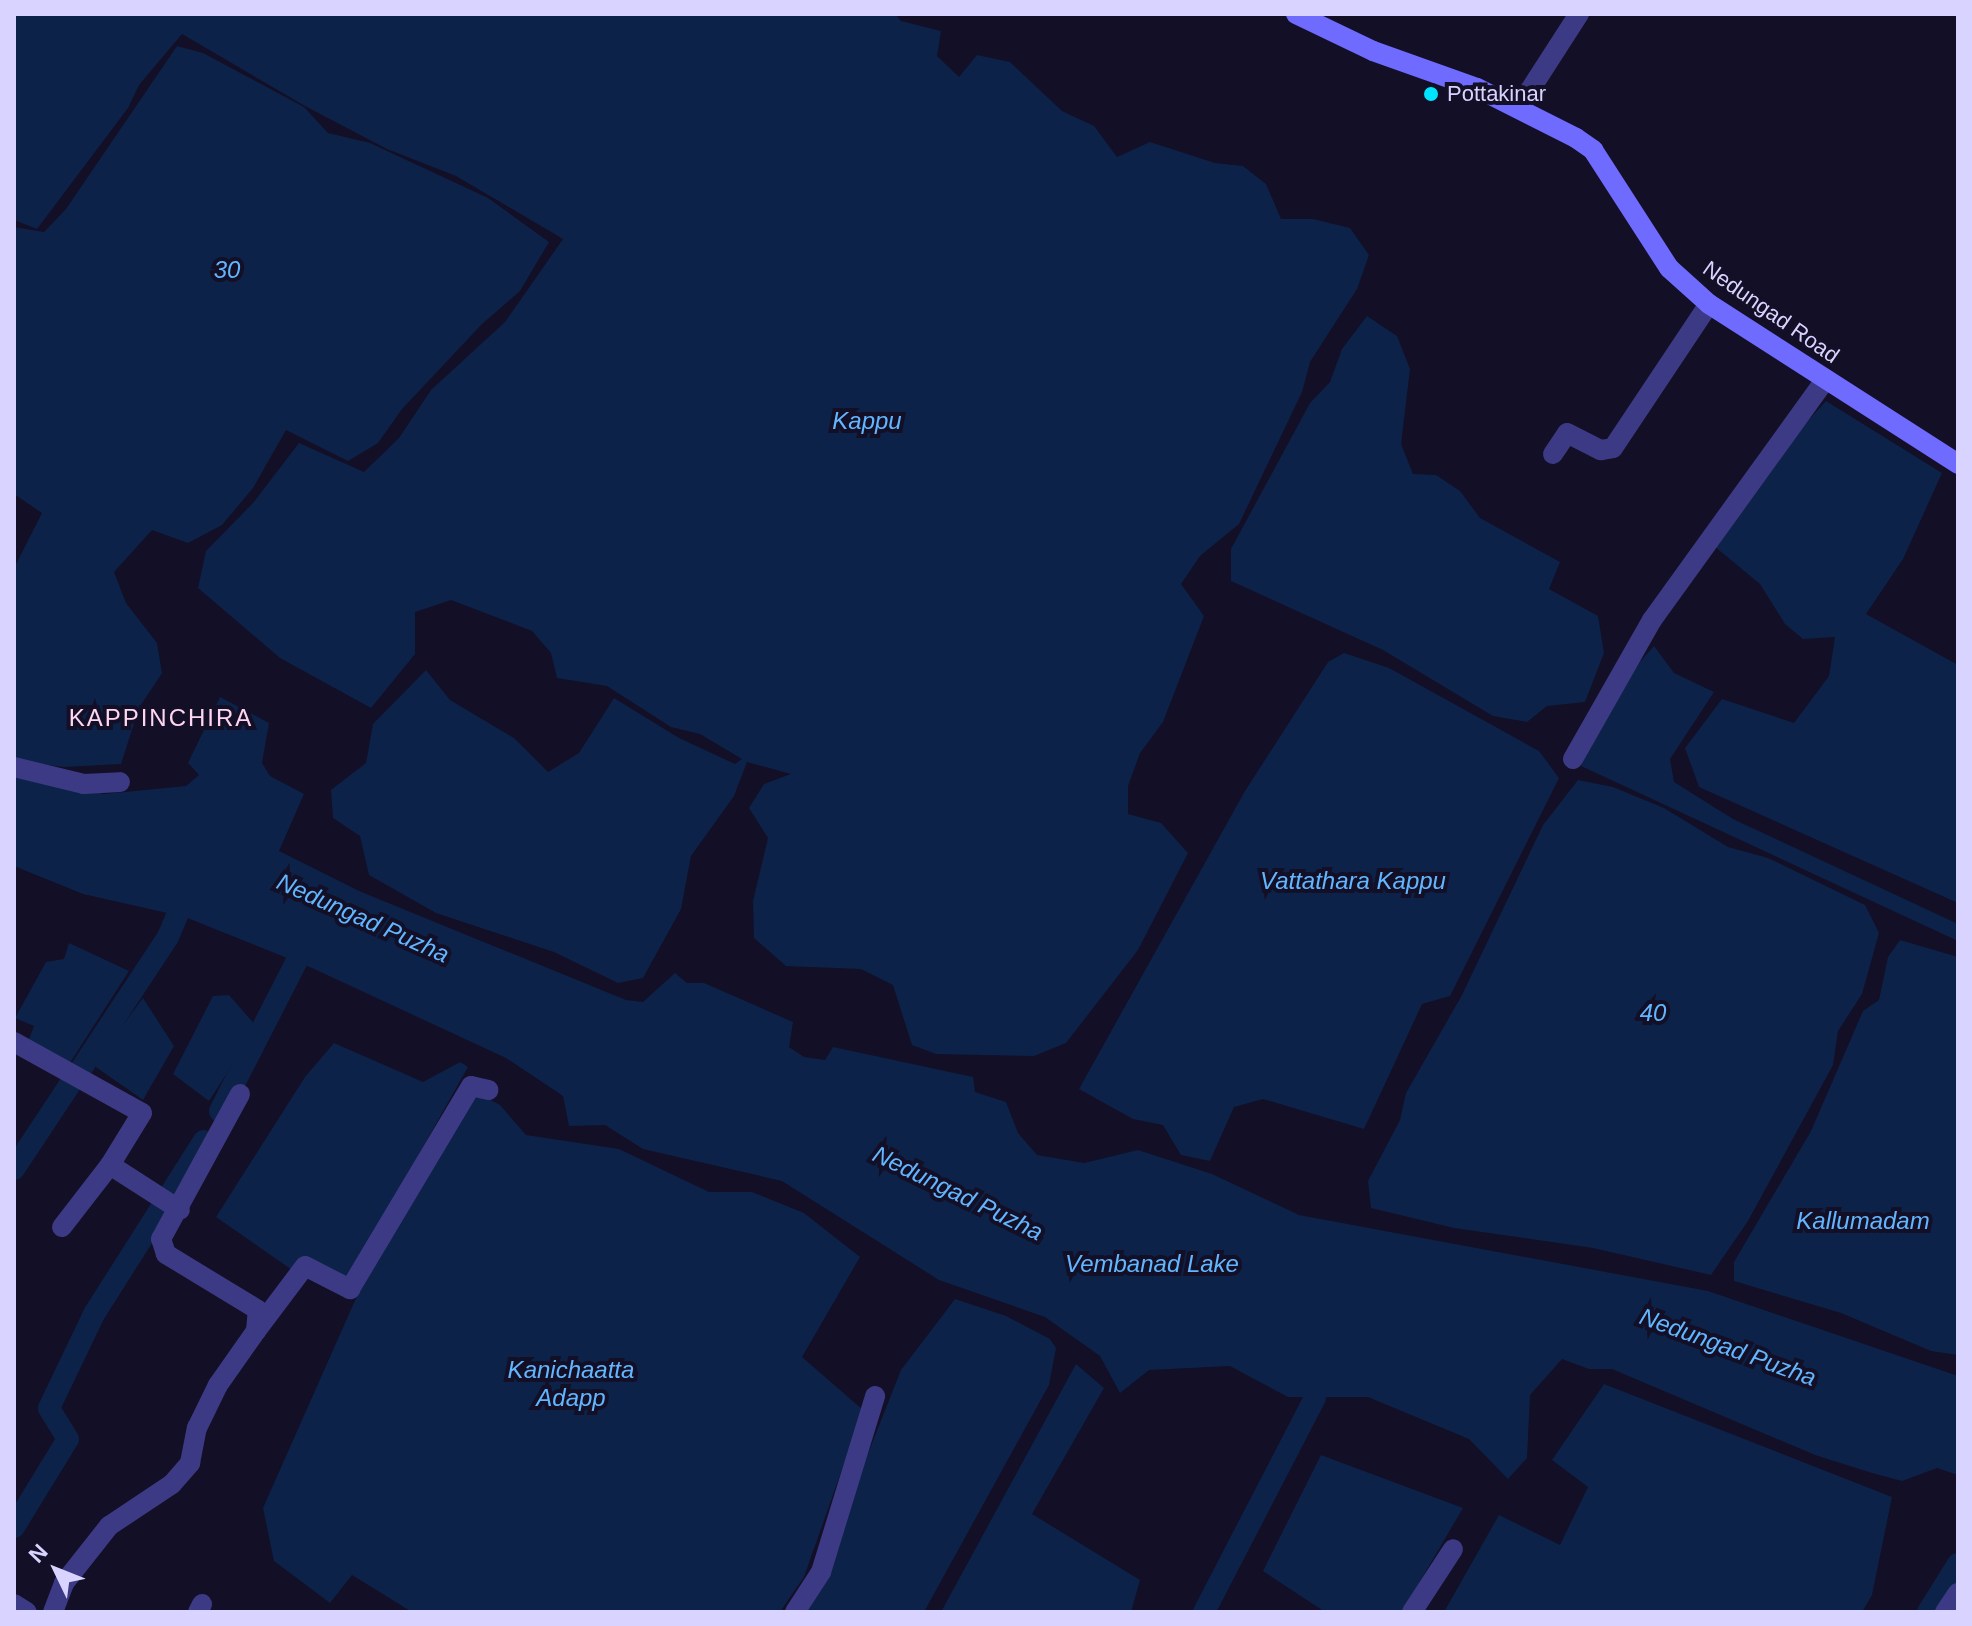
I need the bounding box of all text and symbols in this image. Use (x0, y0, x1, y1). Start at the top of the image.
place label: Pottakinar (1447, 81, 1546, 107)
marker: Pottakinar (1422, 85, 1440, 103)
street label: Nedungad Road (1698, 255, 1844, 369)
water label: 30 (214, 256, 240, 284)
water label: Kappu (832, 407, 902, 435)
district label: KAPPINCHIRA (69, 704, 253, 732)
water label: Nedungad Puzha (272, 867, 454, 969)
water label: Vattathara Kappu (1260, 867, 1446, 895)
water label: 40 (1640, 999, 1666, 1027)
water label: Nedungad Puzha (868, 1139, 1048, 1247)
water label: Kallumadam (1796, 1207, 1930, 1235)
water label: Vembanad Lake (1065, 1250, 1239, 1278)
water label: Nedungad Puzha (1636, 1302, 1820, 1392)
water label: Kanichaatta Adapp (508, 1356, 634, 1412)
north arrow (16, 1530, 96, 1610)
text: N (24, 1539, 53, 1568)

